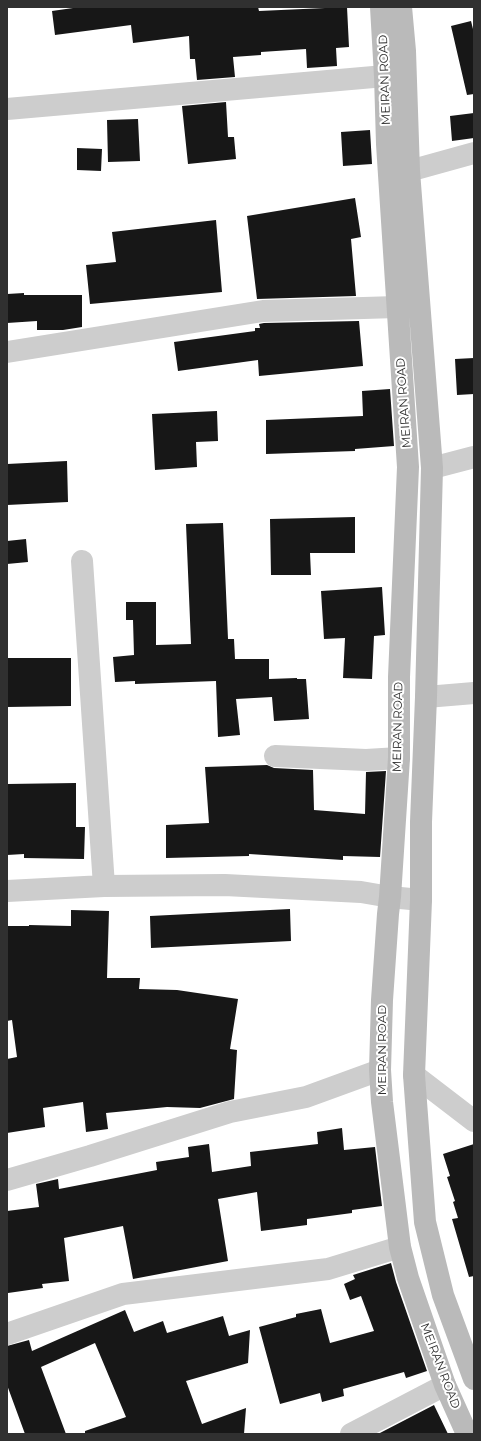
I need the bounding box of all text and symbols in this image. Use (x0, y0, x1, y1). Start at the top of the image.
street label: MEIRAN ROAD (376, 35, 394, 125)
street label: MEIRAN ROAD (394, 357, 414, 449)
street label: MEIRAN ROAD (390, 682, 406, 772)
street label: MEIRAN ROAD (375, 1005, 389, 1095)
street label: MEIRAN ROAD (417, 1321, 463, 1411)

